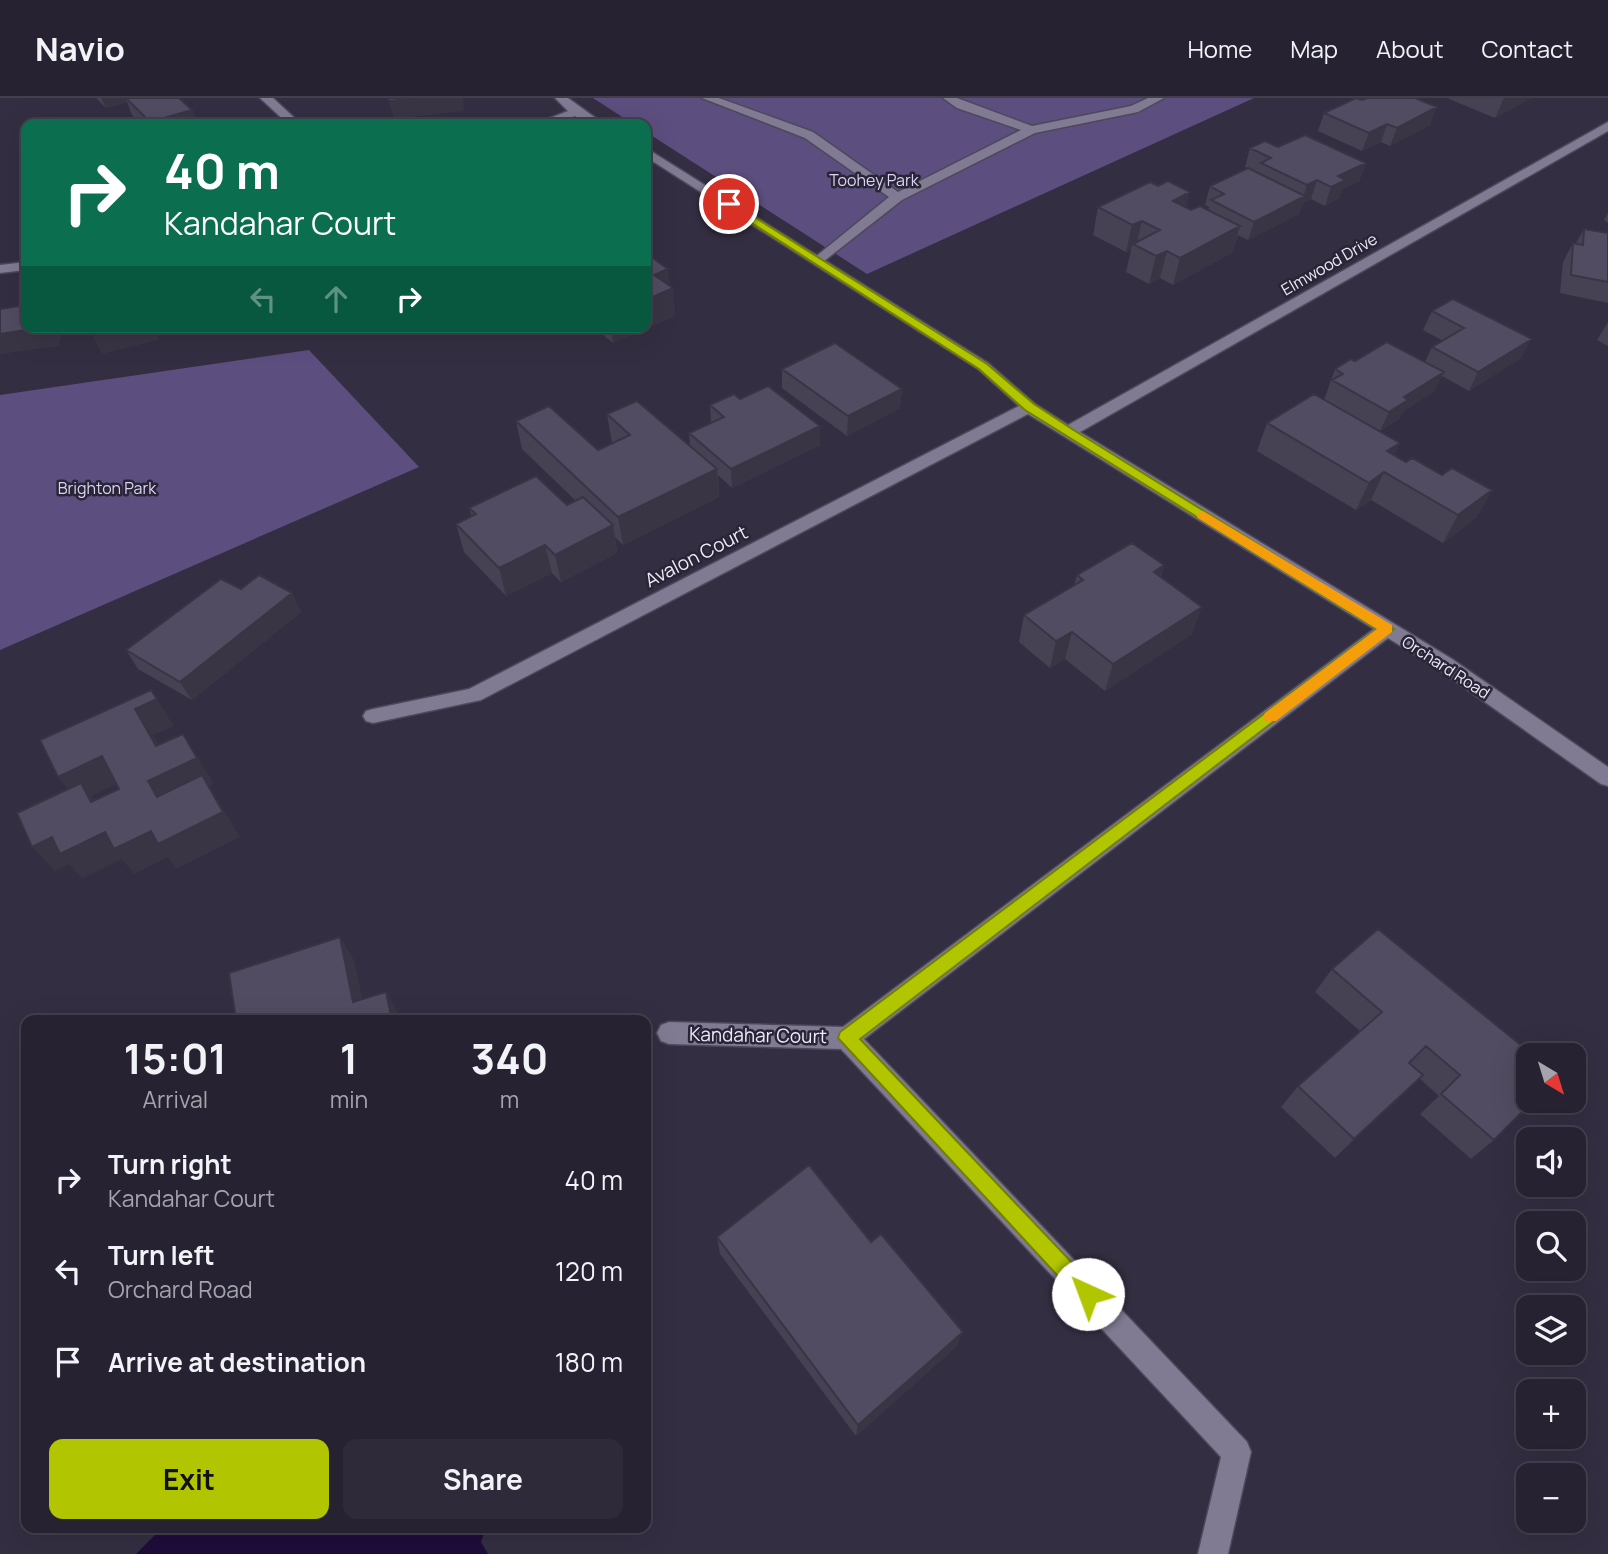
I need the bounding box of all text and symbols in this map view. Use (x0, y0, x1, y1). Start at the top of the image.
text: Navio (35, 26, 125, 71)
text: Home (1187, 32, 1252, 65)
text: Map (1290, 32, 1338, 65)
text: About (1376, 32, 1444, 65)
text: Contact (1482, 32, 1573, 65)
text: 40 m (164, 137, 280, 204)
icon: right (49, 147, 140, 238)
park label: Toohey Park (829, 169, 920, 191)
pin (699, 174, 759, 234)
icon: arrive (710, 185, 748, 223)
text: Kandahar Court (164, 201, 396, 245)
street label: Elmwood Drive (1277, 228, 1381, 300)
icon: left (244, 280, 282, 318)
icon: ahead (317, 280, 355, 318)
icon: right (390, 280, 428, 318)
park label: Brighton Park (58, 477, 157, 499)
street label: Avalon Court (640, 519, 752, 593)
street label: Orchard Road (1398, 630, 1494, 704)
street label: Kandahar Court (689, 1021, 827, 1049)
text: 15:01 (124, 1029, 227, 1087)
text: 1 (340, 1029, 358, 1087)
text: 340 (471, 1029, 548, 1087)
north arrow (1516, 1043, 1586, 1113)
map controls (1516, 1043, 1586, 1533)
text: Arrival (142, 1083, 208, 1115)
text: min (330, 1083, 368, 1115)
text: m (500, 1083, 519, 1115)
button: sound (1516, 1127, 1586, 1197)
text: Turn right (108, 1146, 232, 1182)
icon: right (49, 1161, 87, 1199)
text: 40 m (565, 1162, 623, 1198)
text: Kandahar Court (108, 1182, 275, 1214)
button: search (1516, 1211, 1586, 1281)
text: Turn left (108, 1237, 215, 1273)
icon: left (49, 1252, 87, 1290)
text: 120 m (555, 1253, 623, 1289)
position arrow (1051, 1257, 1125, 1331)
text: Orchard Road (108, 1273, 253, 1305)
button: layers (1516, 1295, 1586, 1365)
icon: arrive (49, 1343, 87, 1381)
text: Arrive at destination (108, 1344, 366, 1380)
text: 180 m (555, 1344, 623, 1380)
button: + (1516, 1379, 1586, 1449)
button: Exit (49, 1439, 329, 1519)
button: Share (343, 1439, 623, 1519)
button: − (1516, 1463, 1586, 1533)

